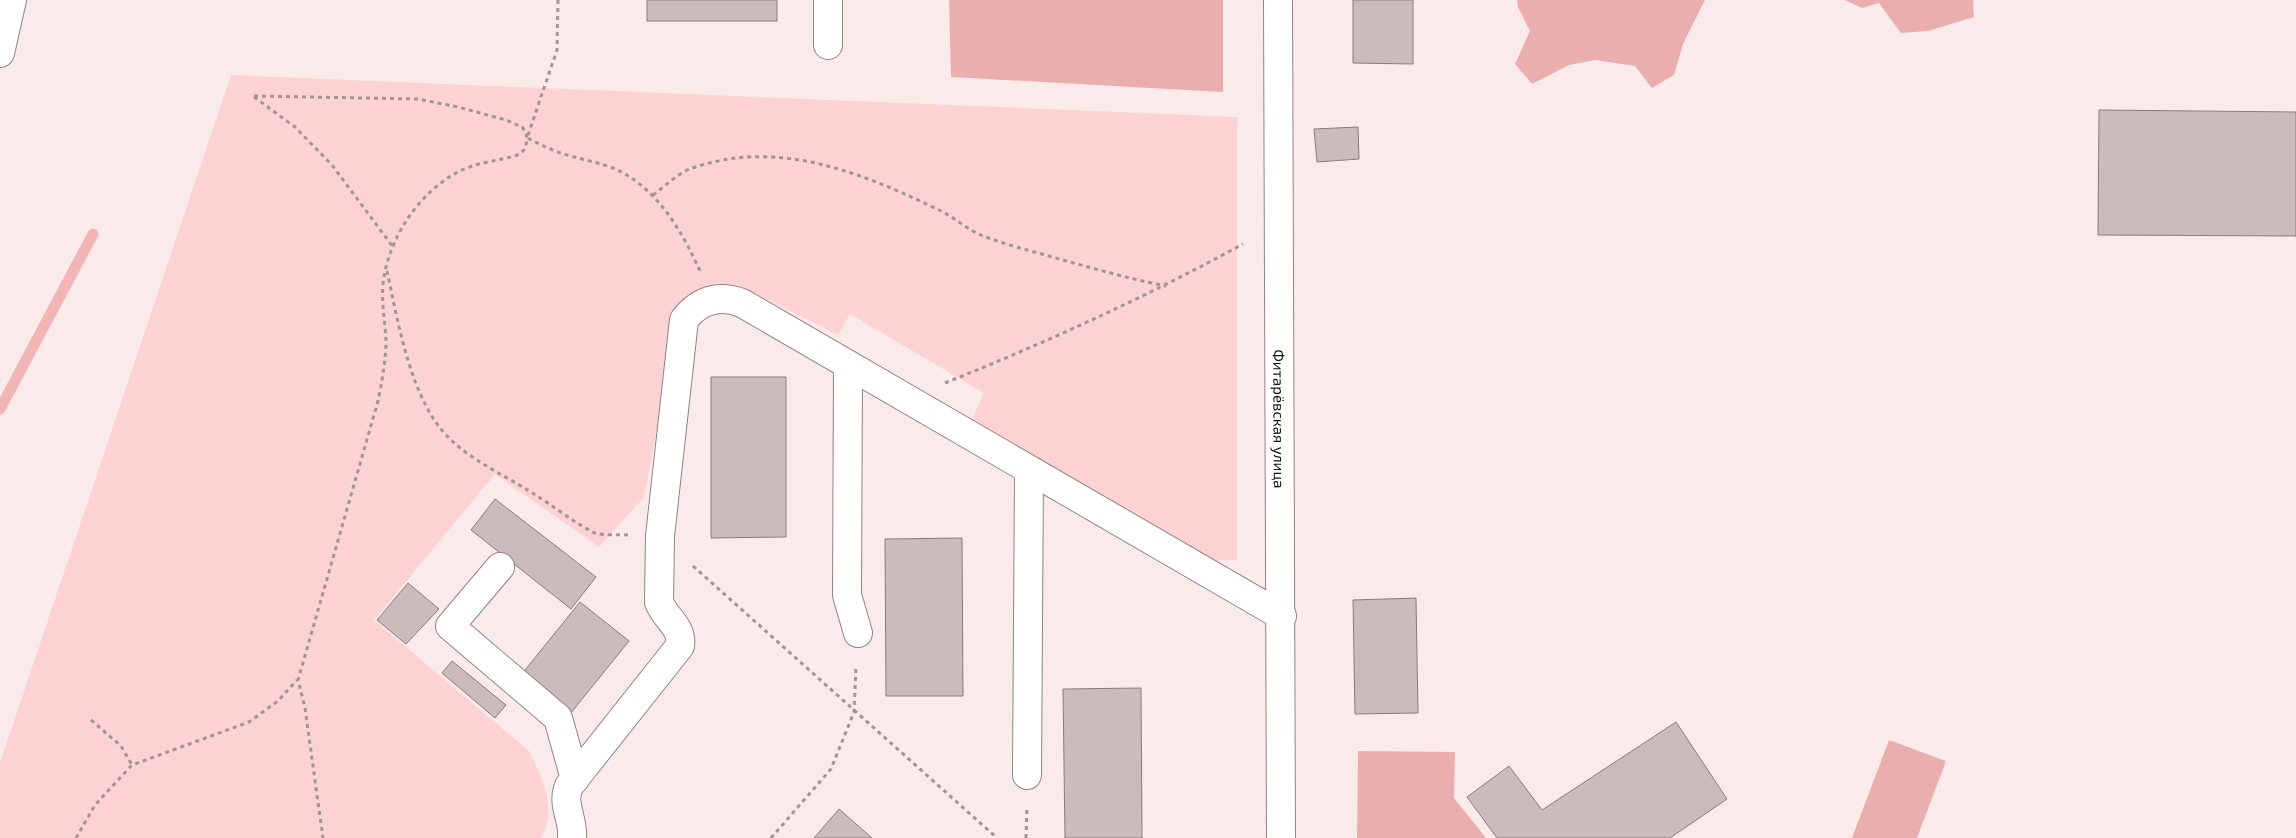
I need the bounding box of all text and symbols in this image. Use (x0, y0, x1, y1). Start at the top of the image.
street label: Фитарёвская улица (1270, 349, 1289, 489)

